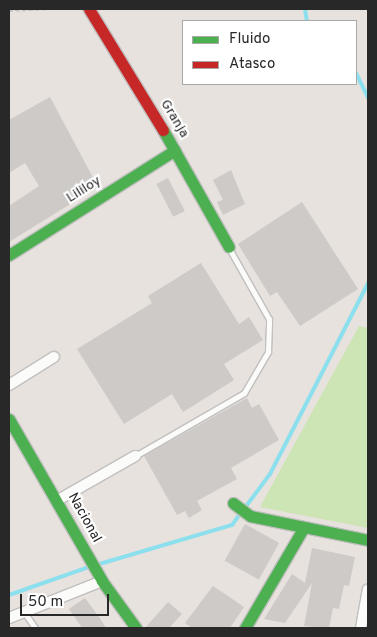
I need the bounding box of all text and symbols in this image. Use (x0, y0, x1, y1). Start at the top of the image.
legend (182, 20, 357, 85)
text: Fluido (229, 30, 270, 49)
text: Atasco (229, 55, 275, 74)
street label: Granja (156, 97, 192, 141)
street label: Lililoy (64, 173, 104, 207)
street label: Nacional (63, 490, 105, 546)
scale bar (22, 584, 111, 616)
text: 50 m (28, 593, 63, 612)

